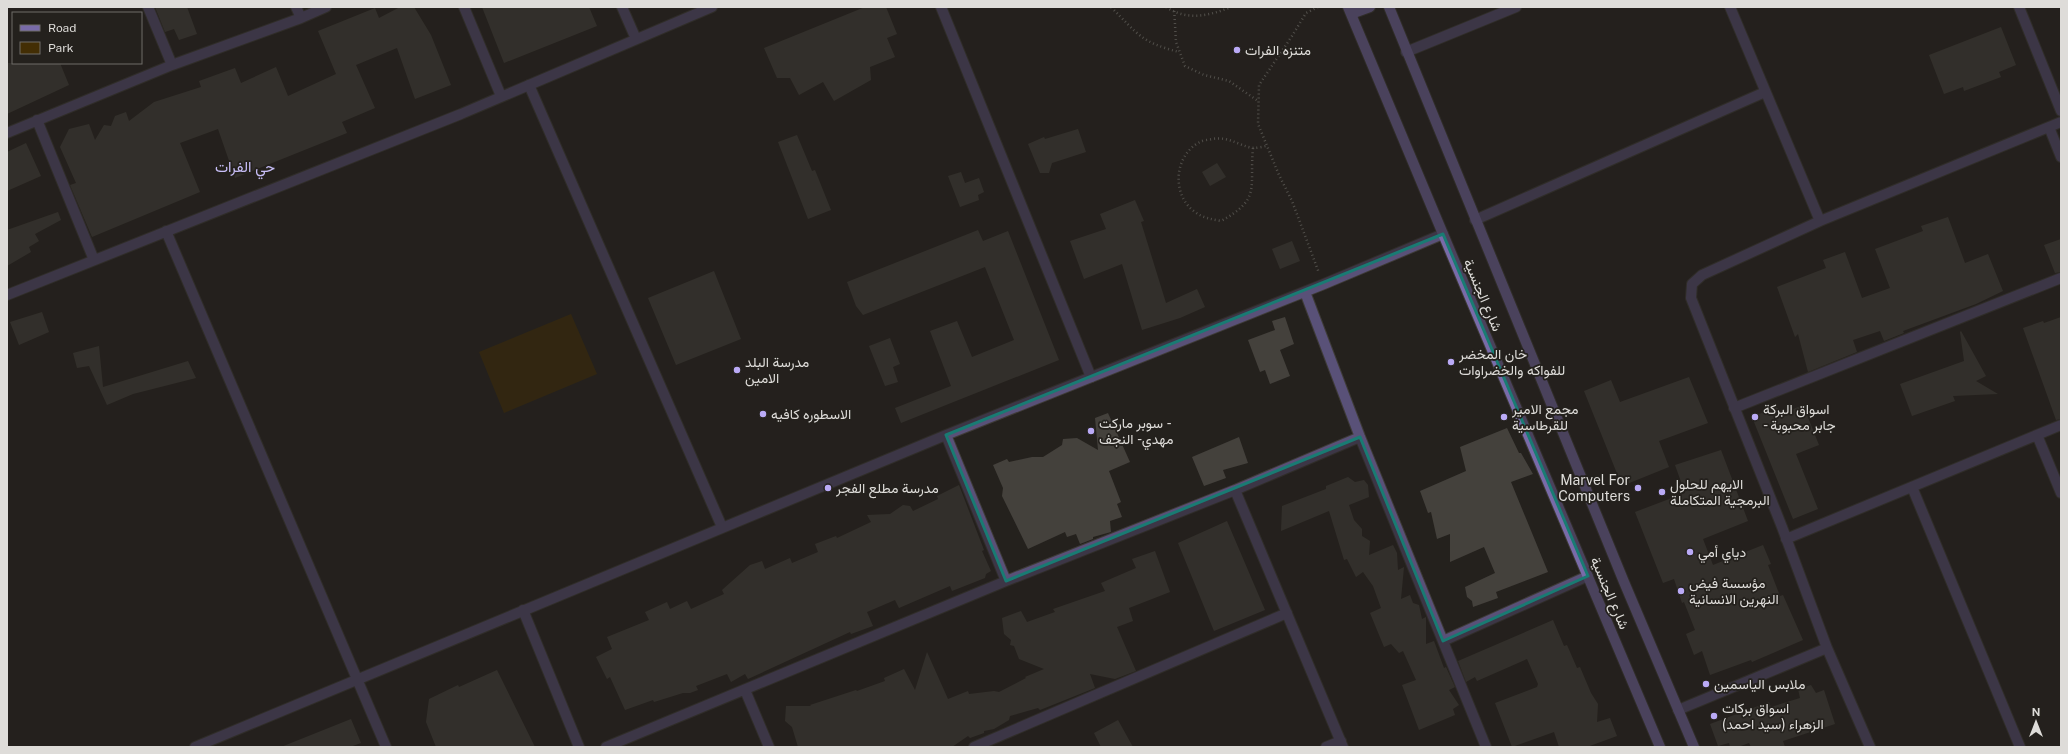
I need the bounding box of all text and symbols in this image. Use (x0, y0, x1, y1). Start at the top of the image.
legend (12, 12, 142, 64)
text: Road (48, 21, 76, 35)
text: Park (48, 41, 74, 55)
place label: متنزه الفرات (1245, 42, 1311, 59)
marker: متنزه الفرات (1232, 45, 1242, 55)
district label: حي الفرات (215, 158, 275, 180)
street label: شارع الجنسية (1458, 256, 1505, 335)
place label: خان المخضر للفواكه والخضراوات (1458, 346, 1565, 379)
place label: مدرسة البلد الامين (745, 354, 809, 387)
marker: خان المخضر للفواكه والخضراوات (1446, 357, 1456, 367)
marker: مدرسة البلد الامين (732, 365, 742, 375)
place label: مجمع الامير للقرطاسية (1511, 401, 1578, 434)
place label: اسواق البركة - جابر محبوبة (1763, 401, 1836, 434)
place label: الاسطوره كافيه (771, 406, 851, 423)
marker: الاسطوره كافيه (758, 409, 768, 419)
marker: مجمع الامير للقرطاسية (1499, 412, 1509, 422)
marker: اسواق البركة - جابر محبوبة (1750, 412, 1760, 422)
place label: سوبر ماركت - مهدي - النجف (1099, 415, 1174, 451)
marker: سوبر ماركت - مهدي - النجف (1086, 426, 1096, 436)
place label: Marvel For Computers (1558, 472, 1630, 504)
place label: الايهم للحلول البرمجية المتكاملة (1670, 476, 1770, 509)
place label: مدرسة مطلع الفجر (835, 480, 939, 499)
marker: مدرسة مطلع الفجر (823, 483, 833, 493)
marker: Marvel For Computers (1633, 483, 1643, 493)
marker: الايهم للحلول البرمجية المتكاملة (1657, 487, 1667, 497)
place label: دياي أمي (1698, 544, 1746, 564)
marker: دياي أمي (1685, 547, 1695, 557)
street label: شارع الجنسية (1585, 554, 1632, 633)
place label: مؤسسة فيض النهرين الانسانية (1689, 575, 1779, 608)
marker: مؤسسة فيض النهرين الانسانية (1676, 586, 1686, 596)
place label: ملابس الياسمين (1714, 676, 1806, 693)
marker: ملابس الياسمين (1701, 679, 1711, 689)
place label: اسواق بركات الزهراء (سيد احمد) (1722, 700, 1824, 733)
north arrow (2016, 702, 2056, 742)
text: N (2032, 706, 2040, 718)
marker: اسواق بركات الزهراء (سيد احمد) (1709, 711, 1719, 721)

